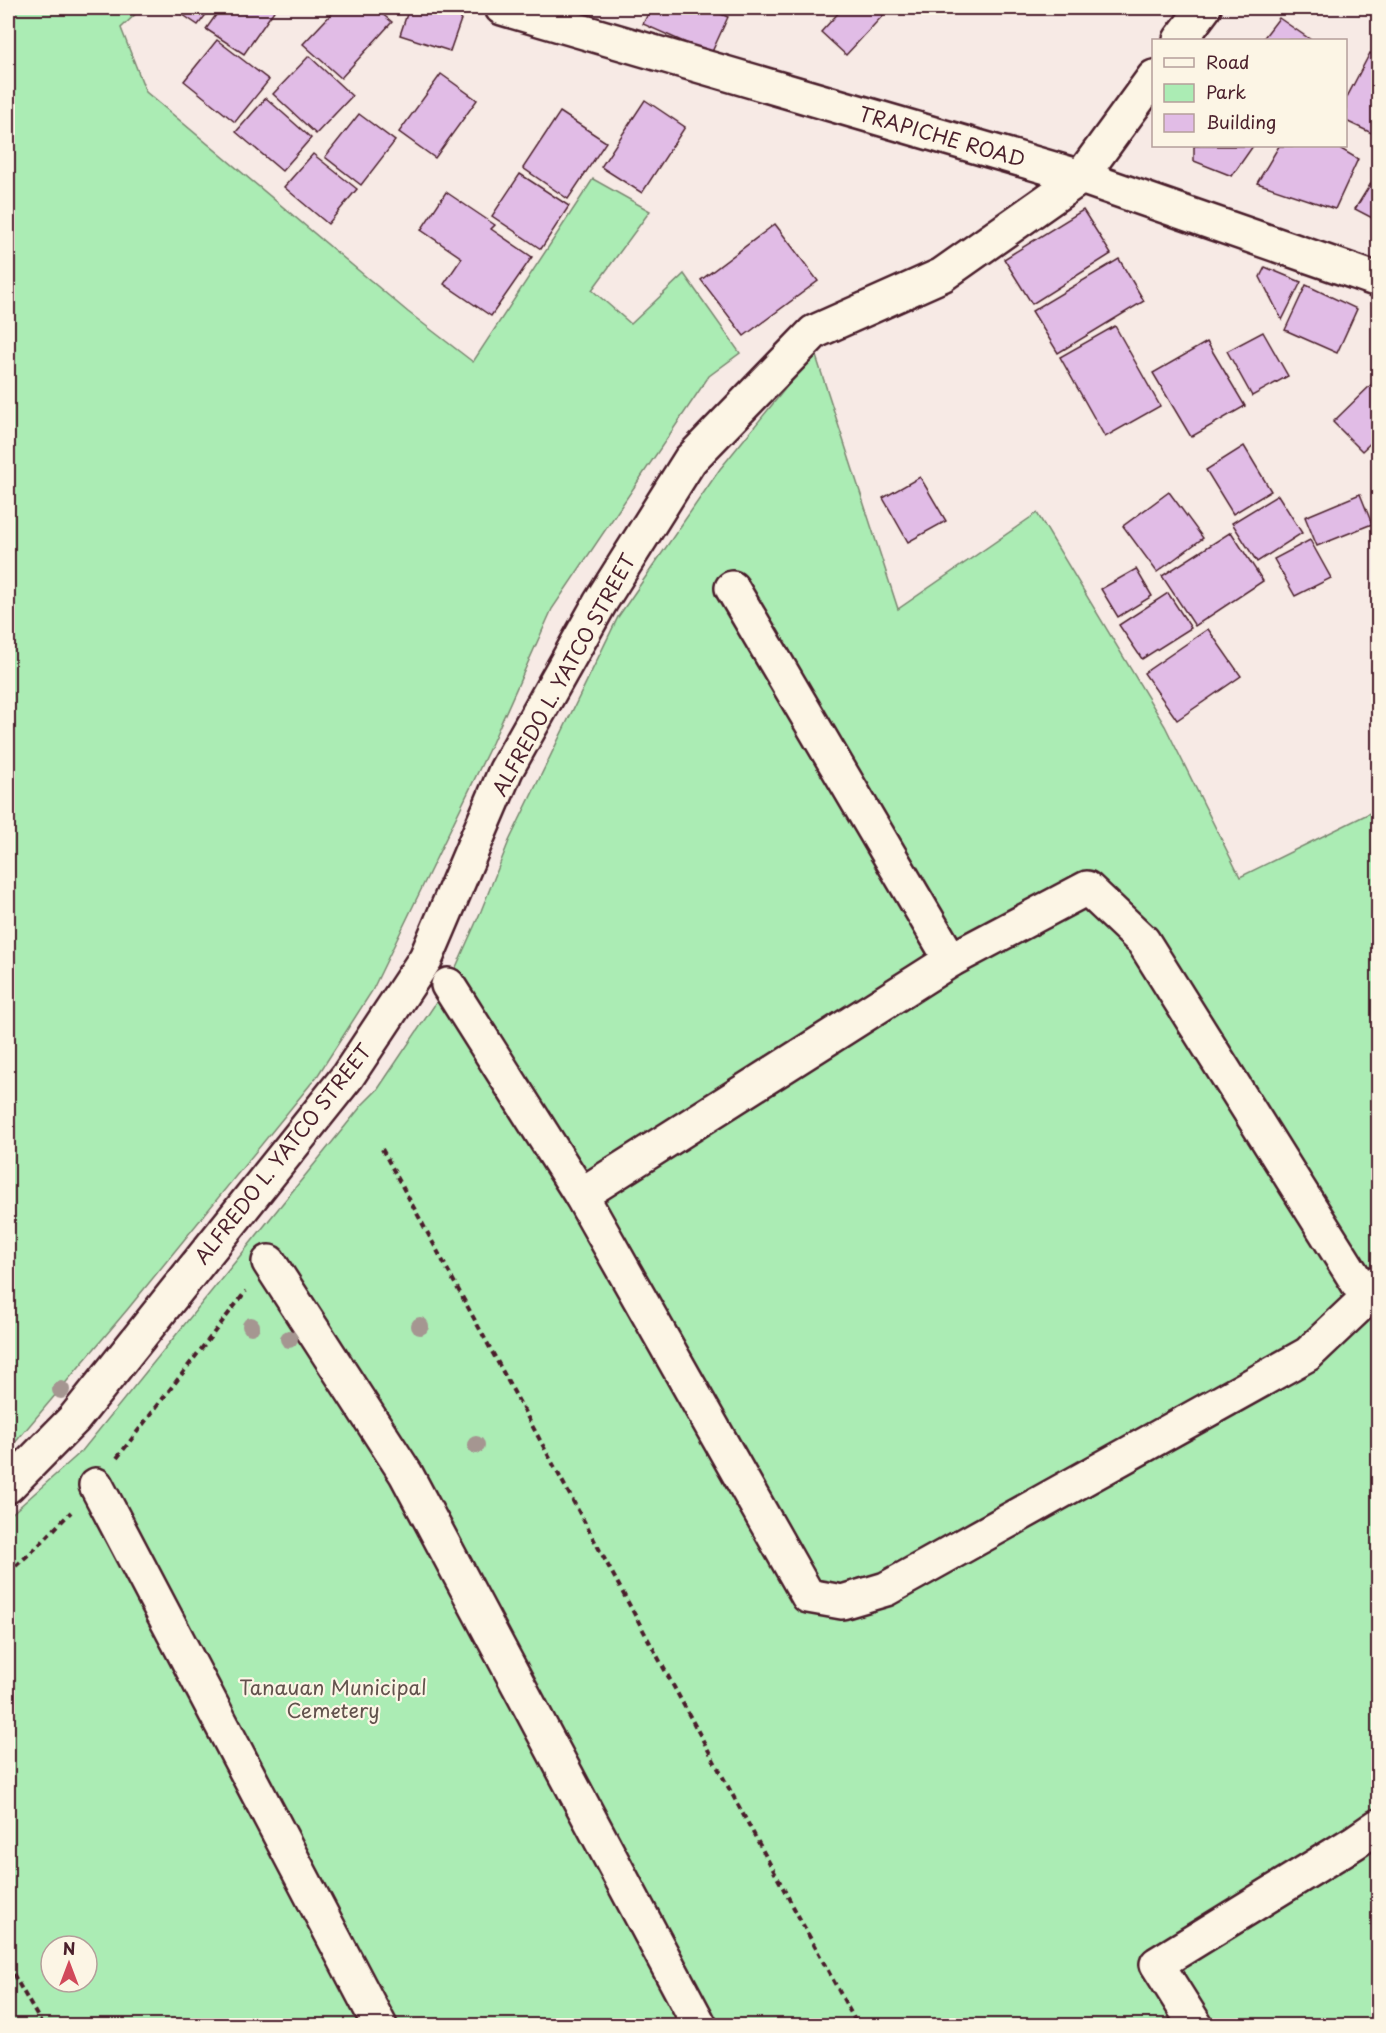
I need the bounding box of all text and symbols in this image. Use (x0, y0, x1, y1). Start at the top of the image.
legend (1152, 39, 1347, 147)
text: Road (1206, 48, 1250, 75)
text: Park (1206, 78, 1246, 105)
street label: TRAPICHE ROAD (856, 98, 1029, 174)
text: Building (1206, 108, 1276, 135)
street label: ALFREDO L. YATCO STREET (484, 547, 643, 801)
street label: ALFREDO L. YATCO STREET (186, 1036, 378, 1270)
park label: Tanauan Municipal Cemetery (239, 1672, 427, 1725)
north arrow (39, 1934, 99, 1994)
text: N (63, 1936, 75, 1960)

